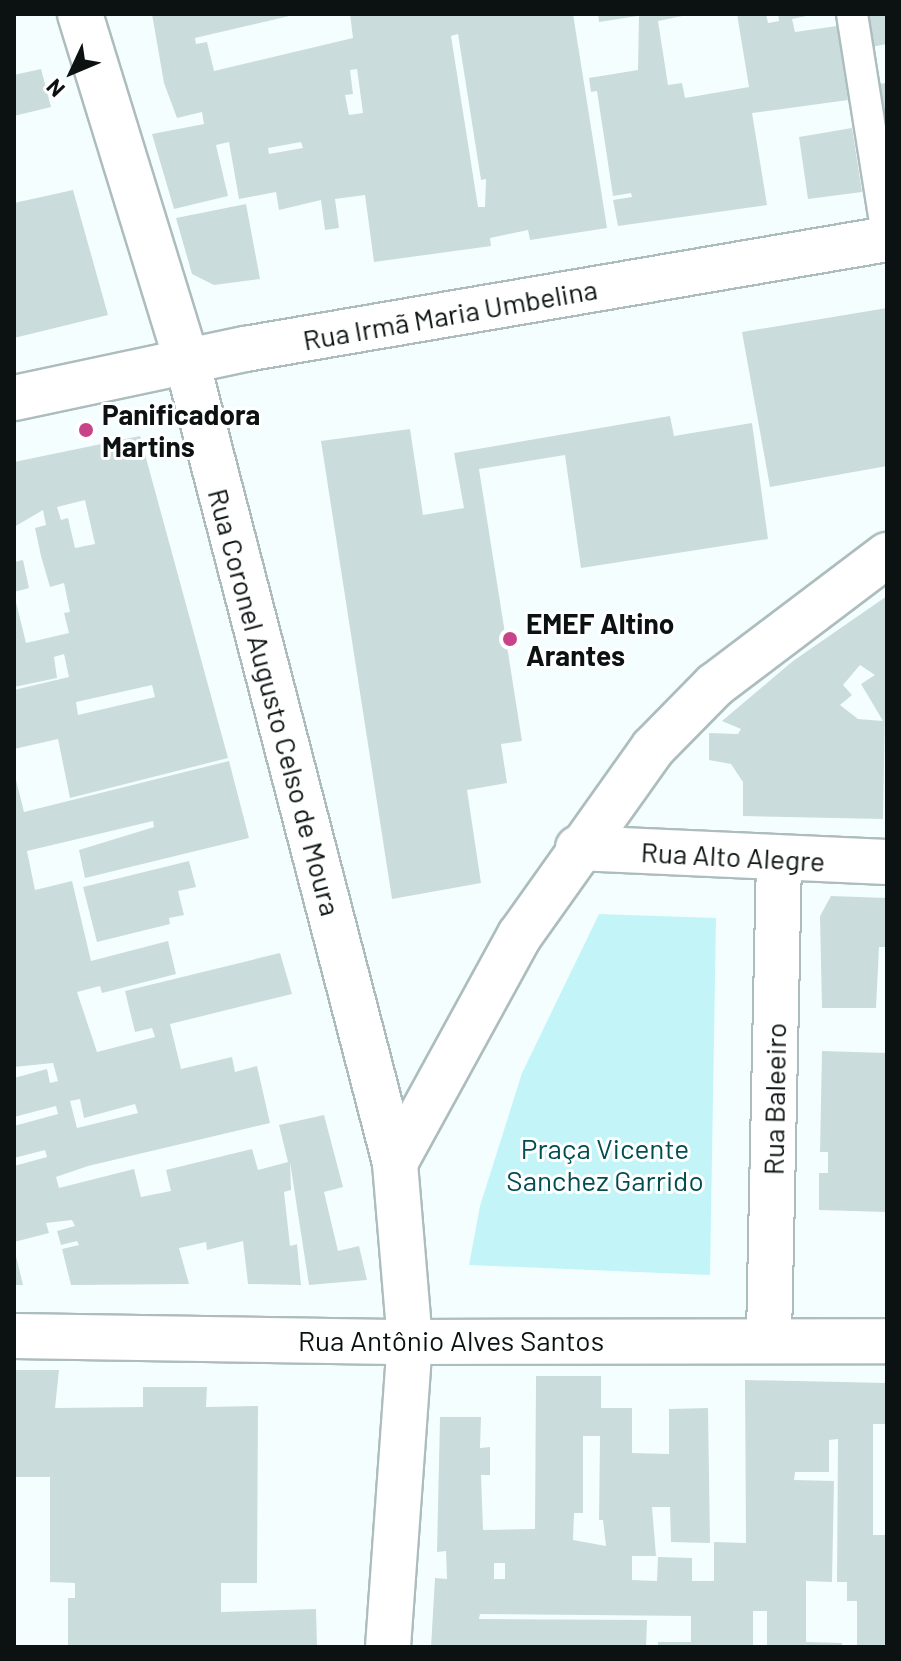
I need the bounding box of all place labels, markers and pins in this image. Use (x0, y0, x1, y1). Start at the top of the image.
place label: Panificadora Martins (102, 397, 260, 463)
marker: Panificadora Martins (77, 421, 95, 439)
place label: EMEF Altino Arantes (526, 606, 674, 672)
marker: EMEF Altino Arantes (501, 630, 519, 648)

